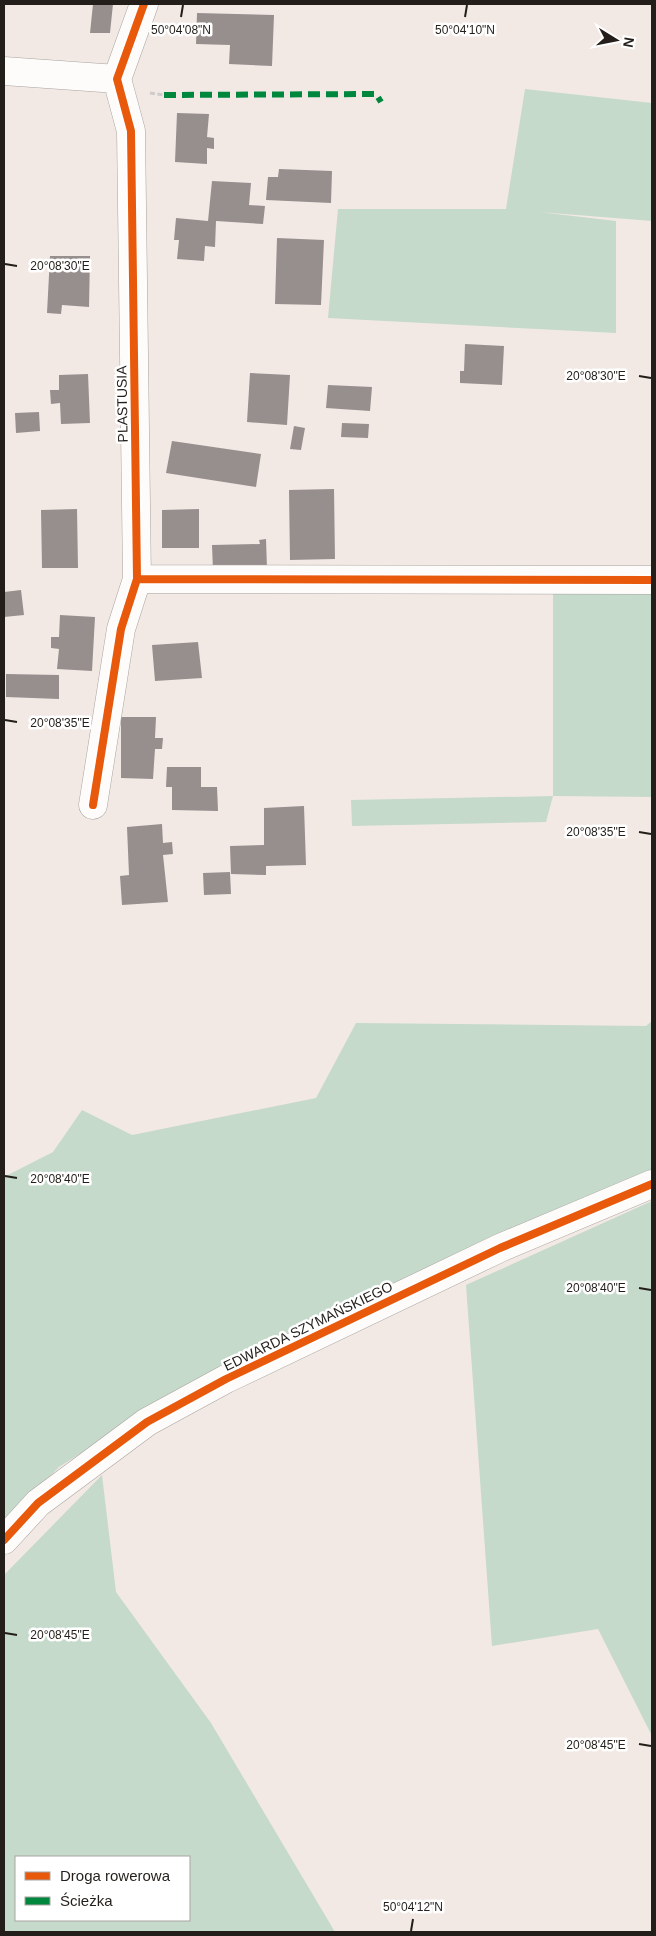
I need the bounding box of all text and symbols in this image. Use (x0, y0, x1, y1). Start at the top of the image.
north arrow (591, 15, 641, 65)
text: 50°04'08"N (151, 23, 211, 37)
text: 50°04'10"N (435, 23, 495, 37)
text: N (620, 36, 638, 49)
text: 20°08'30"E (30, 259, 90, 273)
street label: PLASTUSIA (113, 365, 131, 443)
text: 20°08'30"E (566, 369, 626, 383)
text: 20°08'35"E (30, 716, 90, 730)
text: 20°08'35"E (566, 825, 626, 839)
text: 20°08'40"E (30, 1172, 90, 1186)
street label: EDWARDA SZYMAŃSKIEGO (221, 1278, 395, 1374)
text: 20°08'40"E (566, 1281, 626, 1295)
text: 20°08'45"E (30, 1628, 90, 1642)
text: 20°08'45"E (566, 1738, 626, 1752)
legend (15, 1856, 190, 1921)
text: Droga rowerowa (60, 1867, 171, 1884)
text: Ścieżka (60, 1892, 113, 1909)
text: 50°04'12"N (383, 1900, 443, 1914)

